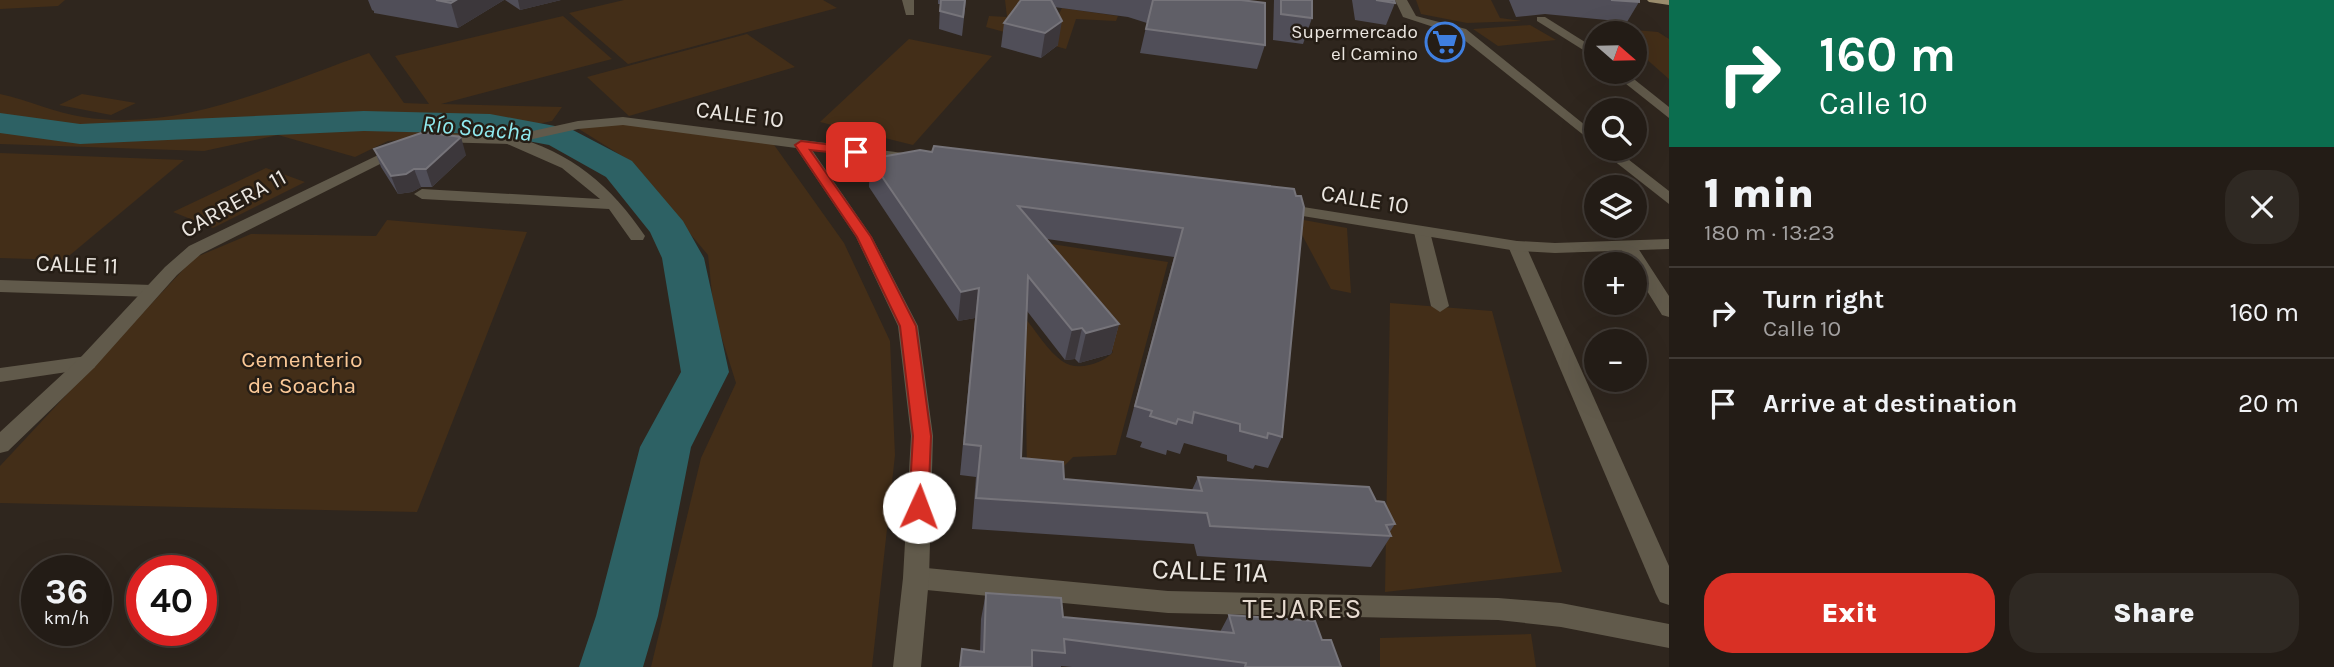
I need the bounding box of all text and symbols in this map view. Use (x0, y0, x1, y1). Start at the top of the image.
place label: Supermercado el Camino (1291, 21, 1418, 65)
supermarket icon: Supermercado el Camino (1424, 21, 1466, 63)
north arrow (1584, 21, 1647, 84)
map controls (1584, 21, 1647, 392)
text: 160 m (1819, 26, 1956, 83)
icon: right (1704, 28, 1795, 119)
text: Calle 10 (1819, 85, 1928, 122)
street label: CALLE 10 (694, 96, 785, 133)
button: search (1584, 98, 1647, 161)
water label: Río Soacha (421, 109, 533, 147)
pin (826, 122, 886, 182)
icon: arrive (837, 133, 875, 171)
street label: CARRERA 11 (176, 163, 291, 243)
text: 1 min (1704, 168, 1814, 218)
button: close (2225, 170, 2299, 244)
button: layers (1584, 175, 1647, 238)
street label: CALLE 10 (1319, 179, 1411, 220)
text: 180 m · 13:23 (1704, 219, 1835, 246)
street label: CALLE 11 (35, 250, 119, 279)
button: + (1584, 252, 1647, 315)
text: Turn right (1763, 284, 1884, 315)
icon: right (1704, 294, 1742, 332)
text: 160 m (2230, 297, 2299, 328)
text: Calle 10 (1763, 315, 1841, 342)
button: − (1584, 329, 1647, 392)
park label: Cementerio de Soacha (241, 346, 363, 399)
icon: arrive (1704, 385, 1742, 423)
text: Arrive at destination (1763, 388, 2017, 419)
text: 20 m (2238, 388, 2299, 419)
position arrow (882, 470, 956, 544)
street label: CALLE 11A (1151, 552, 1269, 589)
speed limit sign: 40 (126, 555, 217, 646)
text: 36 (45, 571, 88, 612)
button: Exit (1704, 573, 1995, 653)
button: Share (2009, 573, 2299, 653)
district label: TEJARES (1243, 592, 1363, 625)
text: km/h (44, 607, 89, 629)

